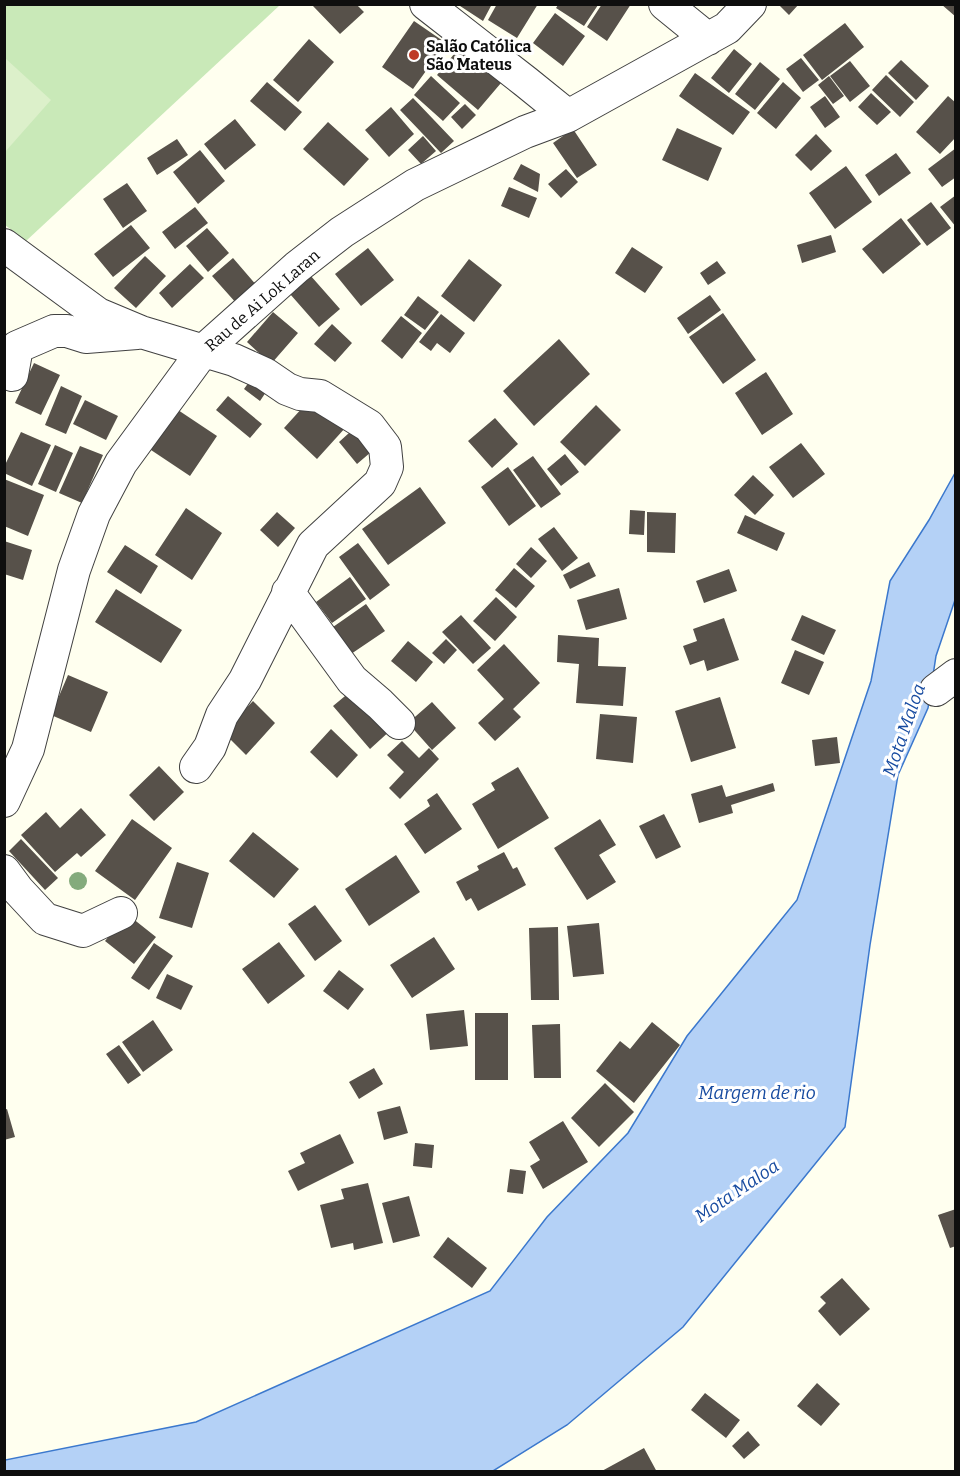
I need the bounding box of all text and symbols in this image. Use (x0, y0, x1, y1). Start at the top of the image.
place label: Salão Católica São Mateus (426, 37, 531, 74)
marker: Salão Católica São Mateus (407, 48, 421, 62)
street label: Rau de Ai Lok Laran (201, 245, 323, 355)
water label: Mota Maloa (878, 681, 930, 779)
water label: Margem de rio (698, 1082, 816, 1104)
water label: Mota Maloa (691, 1155, 783, 1227)

